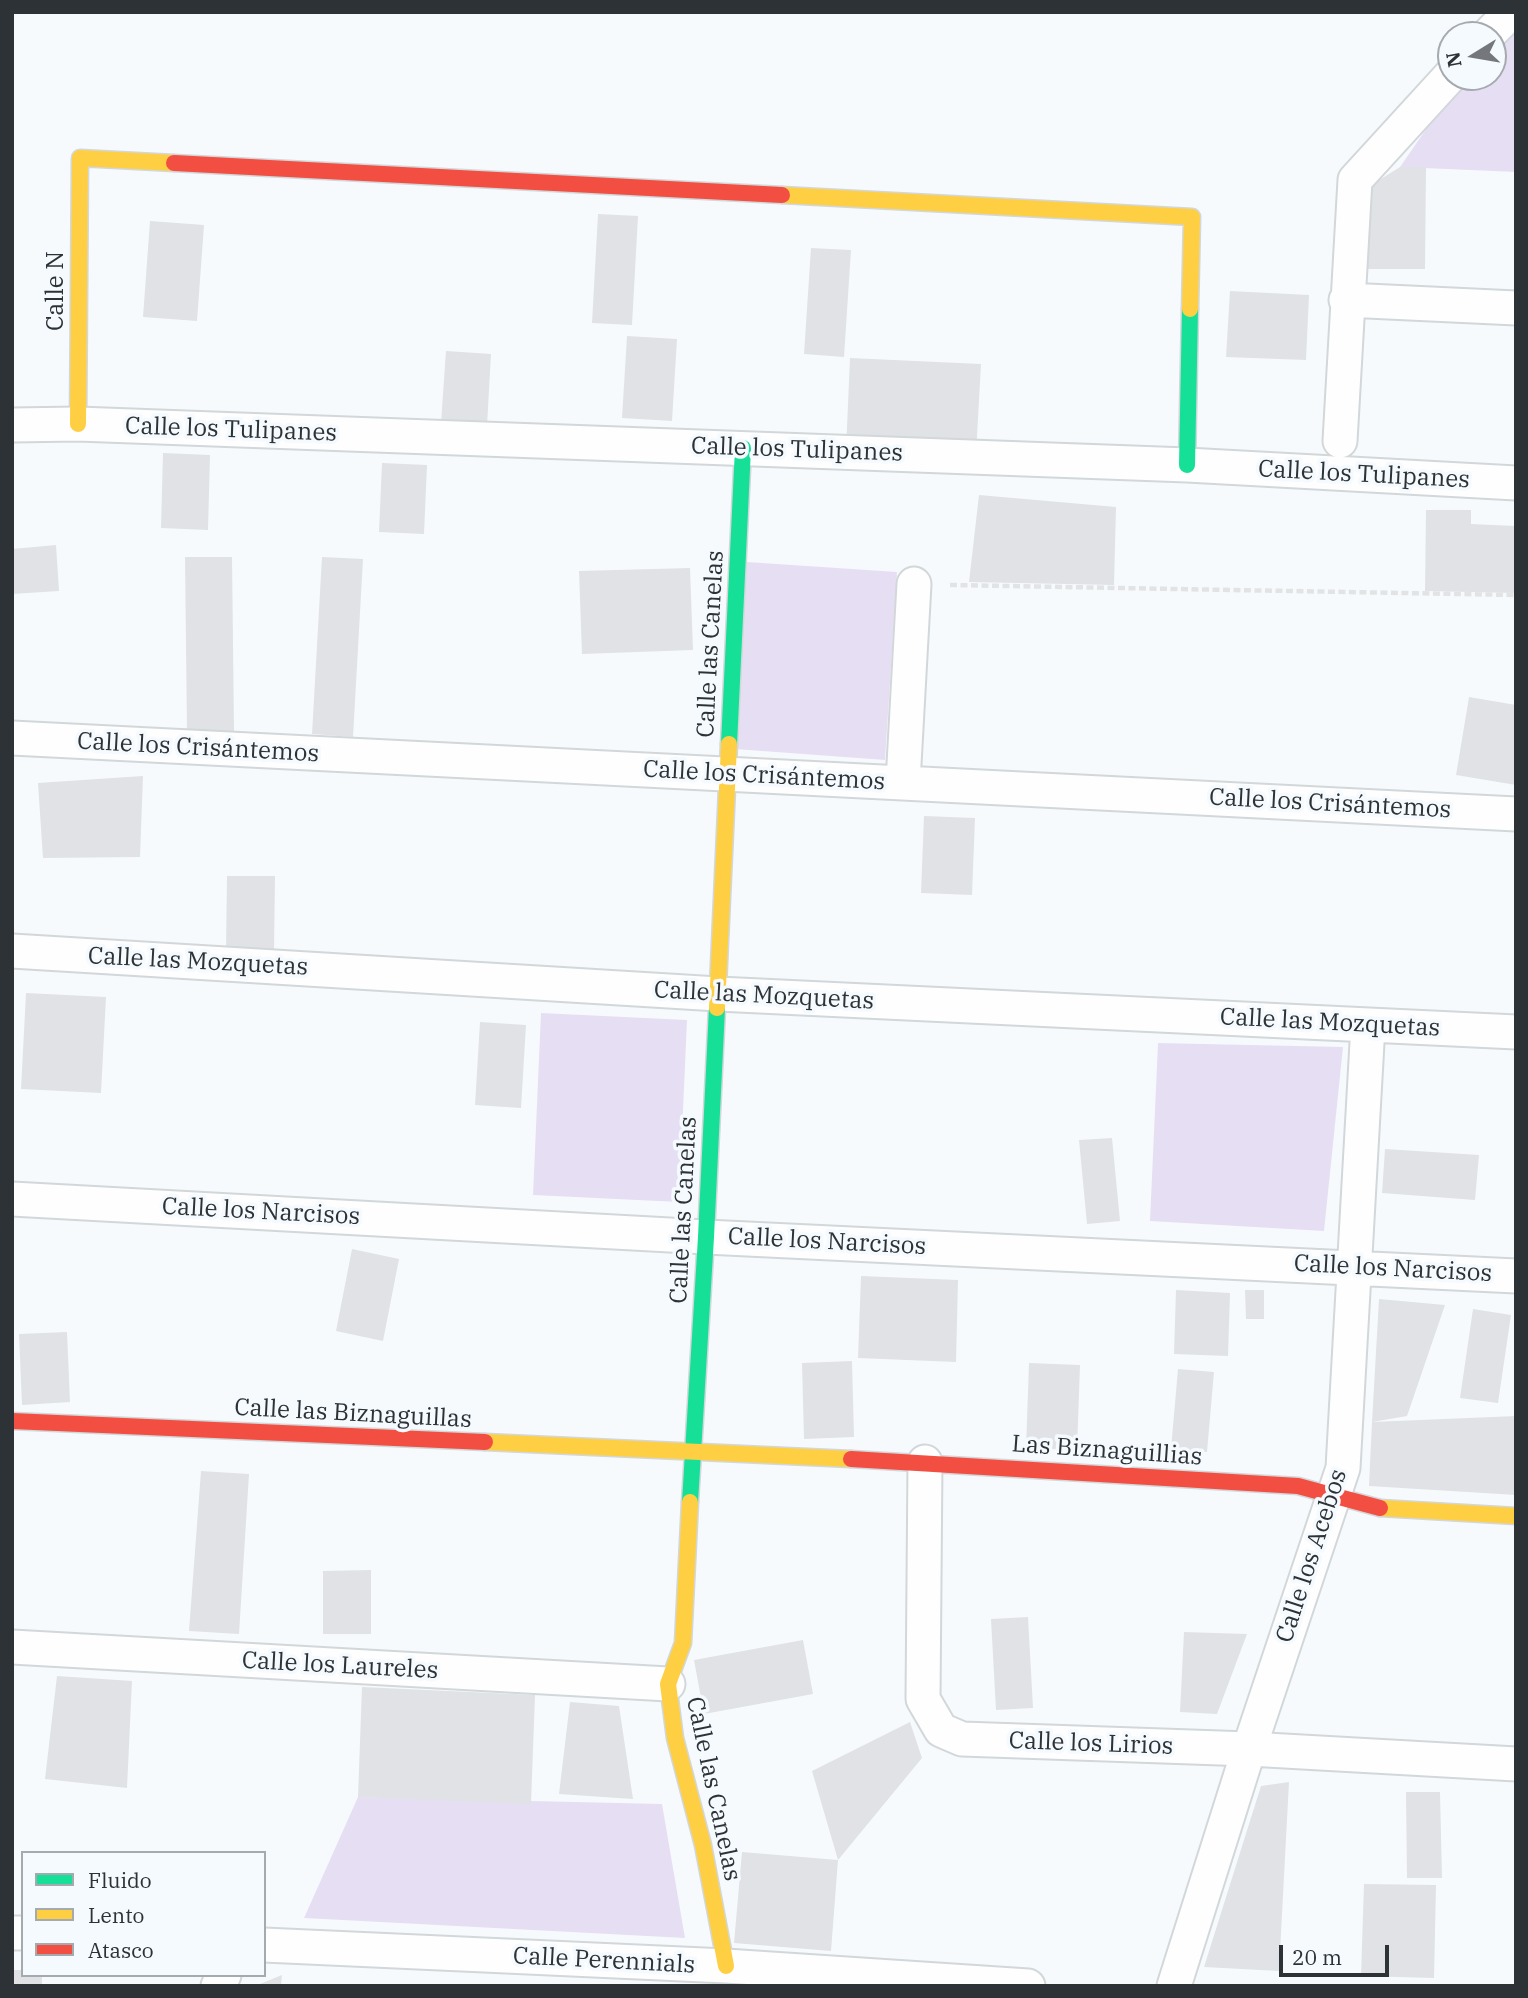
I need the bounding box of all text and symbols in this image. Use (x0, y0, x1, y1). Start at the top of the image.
north arrow (1437, 21, 1507, 91)
text: N (1440, 50, 1467, 69)
street label: Calle N (42, 251, 70, 331)
street label: Calle los Tulipanes (125, 412, 337, 448)
street label: Calle los Tulipanes (691, 432, 903, 468)
street label: Calle los Tulipanes (1257, 455, 1471, 495)
street label: Calle las Canelas (692, 550, 730, 738)
street label: Calle los Crisántemos (76, 727, 320, 769)
street label: Calle los Crisántemos (642, 755, 886, 797)
street label: Calle los Crisántemos (1208, 783, 1452, 825)
street label: Calle las Mozquetas (87, 942, 309, 982)
street label: Calle las Mozquetas (653, 976, 875, 1016)
street label: Calle las Mozquetas (1219, 1003, 1441, 1043)
street label: Calle las Canelas (665, 1116, 703, 1304)
street label: Calle los Narcisos (161, 1192, 361, 1232)
street label: Calle los Narcisos (727, 1222, 927, 1262)
street label: Calle los Narcisos (1293, 1249, 1493, 1289)
street label: Calle las Biznaguillas (234, 1393, 472, 1435)
street label: Las Biznaguillias (1011, 1430, 1203, 1472)
street label: Calle los Acebos (1270, 1466, 1354, 1646)
street label: Calle los Laureles (241, 1646, 439, 1686)
street label: Calle las Canelas (679, 1694, 747, 1884)
street label: Calle los Lirios (1008, 1727, 1174, 1761)
legend (21, 1851, 266, 1977)
text: Fluido (88, 1866, 152, 1894)
text: Lento (88, 1901, 144, 1929)
scale bar (1283, 1932, 1393, 1976)
text: Atasco (88, 1936, 154, 1964)
street label: Calle Perennials (512, 1942, 696, 1980)
text: 20 m (1292, 1943, 1342, 1971)

